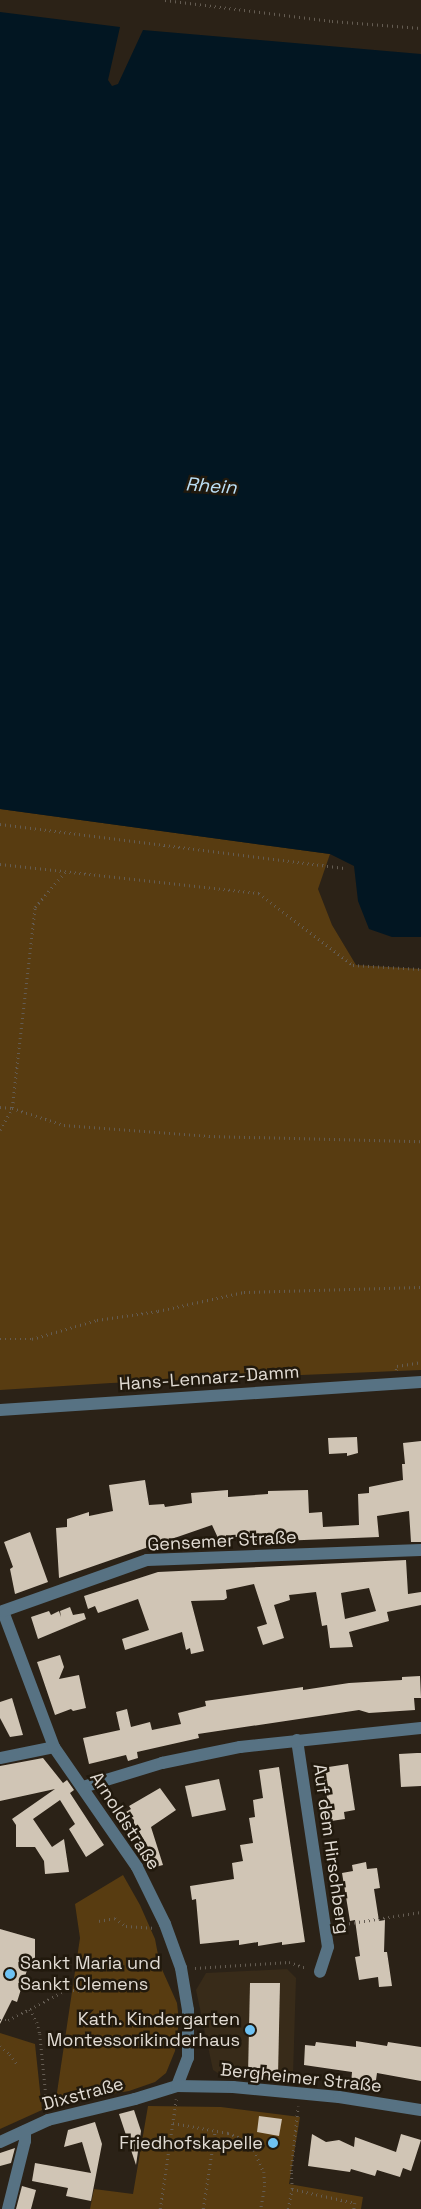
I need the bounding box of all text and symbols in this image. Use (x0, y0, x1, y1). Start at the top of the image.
water label: Rhein (185, 473, 237, 499)
street label: Hans-Lennarz-Damm (118, 1361, 300, 1395)
street label: Gensemer Straße (147, 1526, 297, 1556)
street label: Auf dem Hirschberg (308, 1762, 354, 1936)
street label: Arnoldstraße (85, 1768, 165, 1874)
place label: Sankt Maria und Sankt Clemens (20, 1953, 161, 1996)
marker: Sankt Maria und Sankt Clemens (4, 1968, 16, 1980)
place label: Kath. Kindergarten Montessorikinderhaus (47, 2009, 240, 2052)
marker: Kath. Kindergarten Montessorikinderhaus (244, 2024, 256, 2036)
street label: Bergheimer Straße (219, 2059, 383, 2097)
street label: Dixstraße (40, 2073, 126, 2115)
place label: Friedhofskapelle (119, 2132, 263, 2154)
marker: Friedhofskapelle (267, 2137, 279, 2149)

